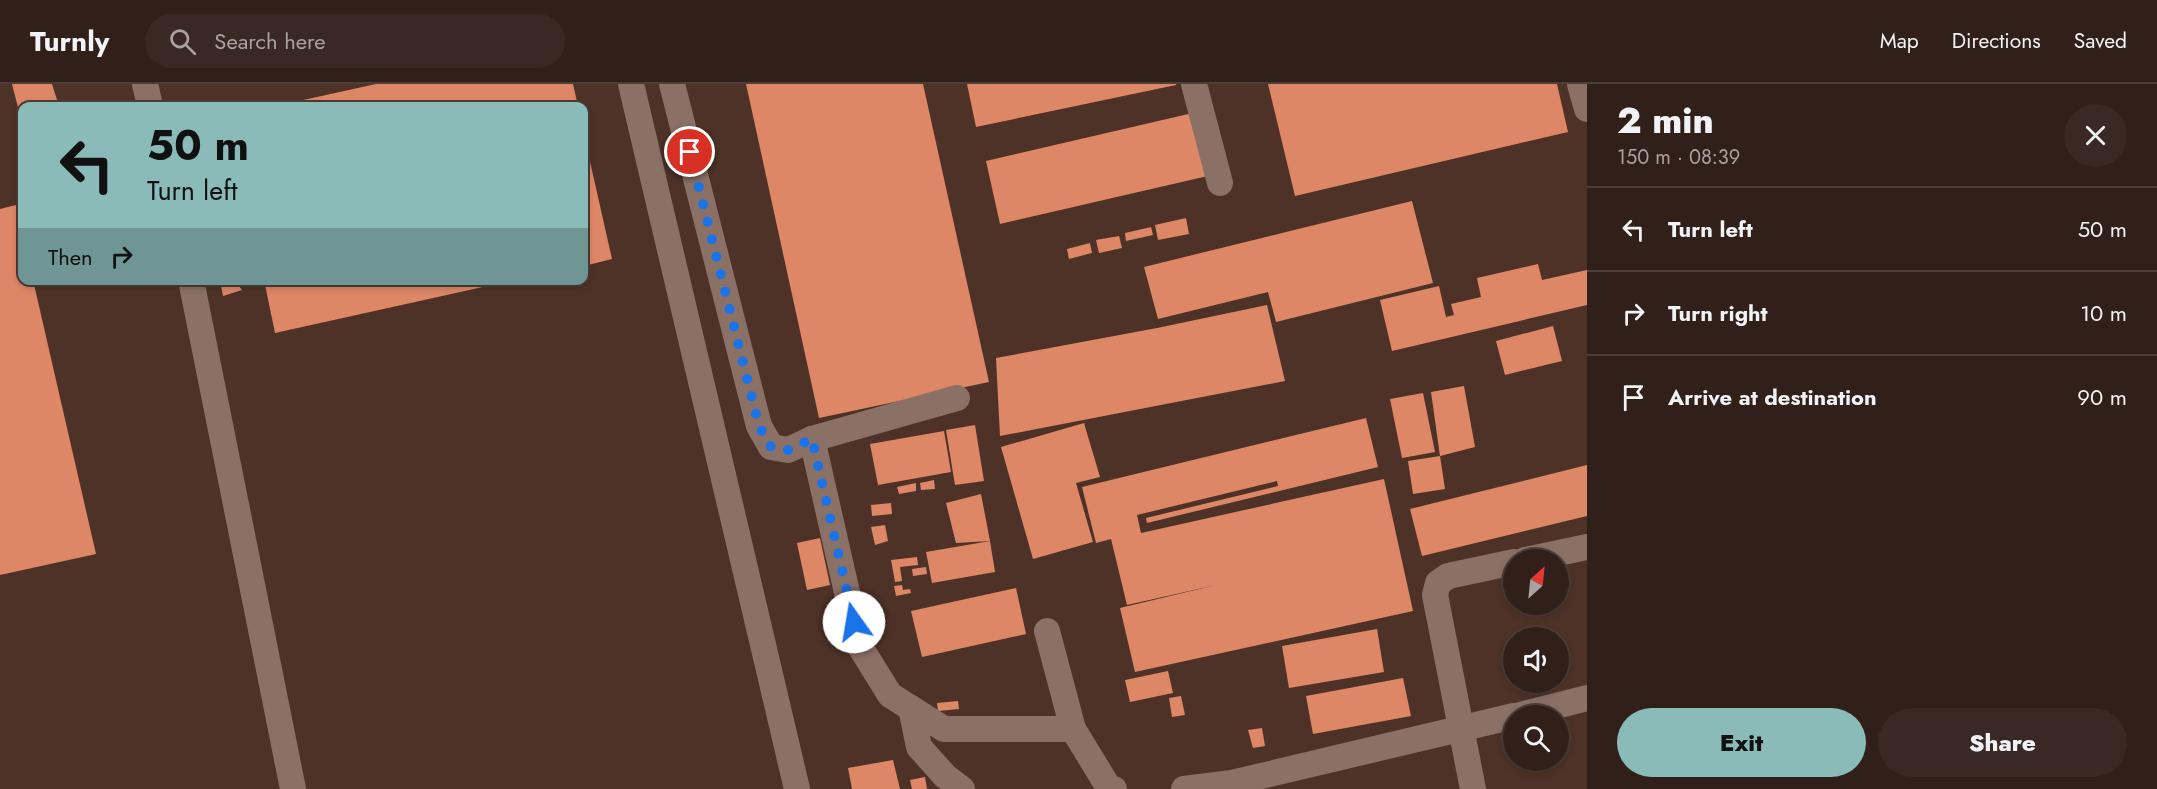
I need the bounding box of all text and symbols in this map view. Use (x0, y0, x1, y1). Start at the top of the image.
search box (145, 14, 565, 68)
text: Turnly (30, 21, 109, 62)
icon: search (166, 25, 199, 58)
text: Search here (214, 25, 326, 57)
text: Map (1880, 26, 1919, 56)
text: Directions (1952, 26, 2041, 56)
text: Saved (2074, 26, 2127, 56)
text: 2 min (1617, 94, 1714, 146)
button: close (2064, 104, 2127, 167)
text: 50 m (147, 115, 249, 176)
icon: left (48, 126, 126, 204)
pin (664, 126, 715, 177)
icon: arrive (673, 135, 706, 168)
text: 150 m · 08:39 (1617, 143, 1740, 172)
text: Turn left (147, 171, 237, 210)
icon: left (1617, 213, 1650, 246)
text: Turn left (1668, 213, 1753, 245)
text: 50 m (2078, 213, 2127, 245)
icon: right (105, 240, 138, 273)
text: Then (48, 241, 93, 273)
icon: right (1617, 297, 1650, 330)
text: Turn right (1668, 297, 1768, 329)
text: 10 m (2080, 297, 2127, 329)
icon: arrive (1617, 381, 1650, 414)
text: Arrive at destination (1668, 381, 1877, 413)
text: 90 m (2077, 381, 2127, 413)
north arrow (1503, 549, 1569, 615)
map controls (1503, 549, 1569, 771)
position arrow (822, 590, 886, 654)
button: sound (1503, 627, 1569, 693)
button: search (1503, 705, 1569, 771)
button: Exit (1617, 708, 1866, 777)
button: Share (1878, 708, 2127, 777)

